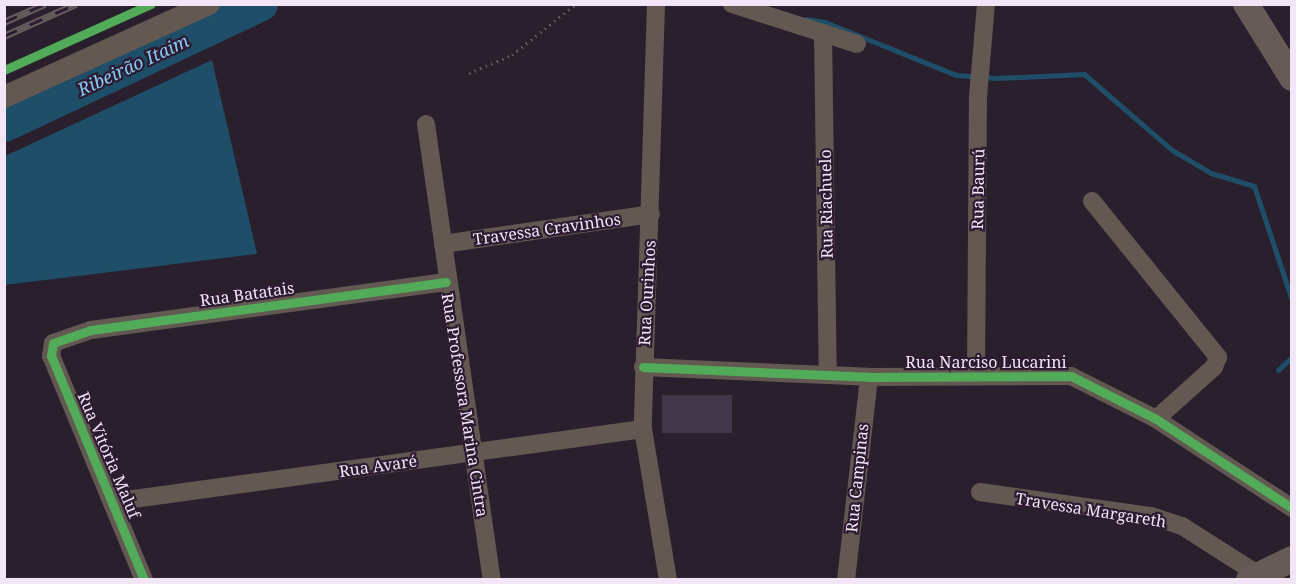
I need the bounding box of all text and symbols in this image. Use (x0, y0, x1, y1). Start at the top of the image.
water label: Ribeirão Itaim (74, 30, 192, 100)
street label: Rua Baurú (968, 148, 988, 230)
street label: Rua Riachuelo (815, 149, 837, 259)
street label: Travessa Cravinhos (472, 209, 622, 249)
street label: Rua Ourinhos (635, 240, 659, 346)
street label: Rua Batatais (199, 278, 295, 310)
street label: Rua Professora Marina Cintra (438, 292, 492, 518)
street label: Rua Narciso Lucarini (905, 352, 1067, 372)
street label: Rua Vitória Maluf (74, 389, 144, 521)
street label: Rua Campinas (842, 423, 872, 533)
street label: Rua Avaré (338, 451, 418, 481)
street label: Travessa Margareth (1014, 489, 1168, 531)

